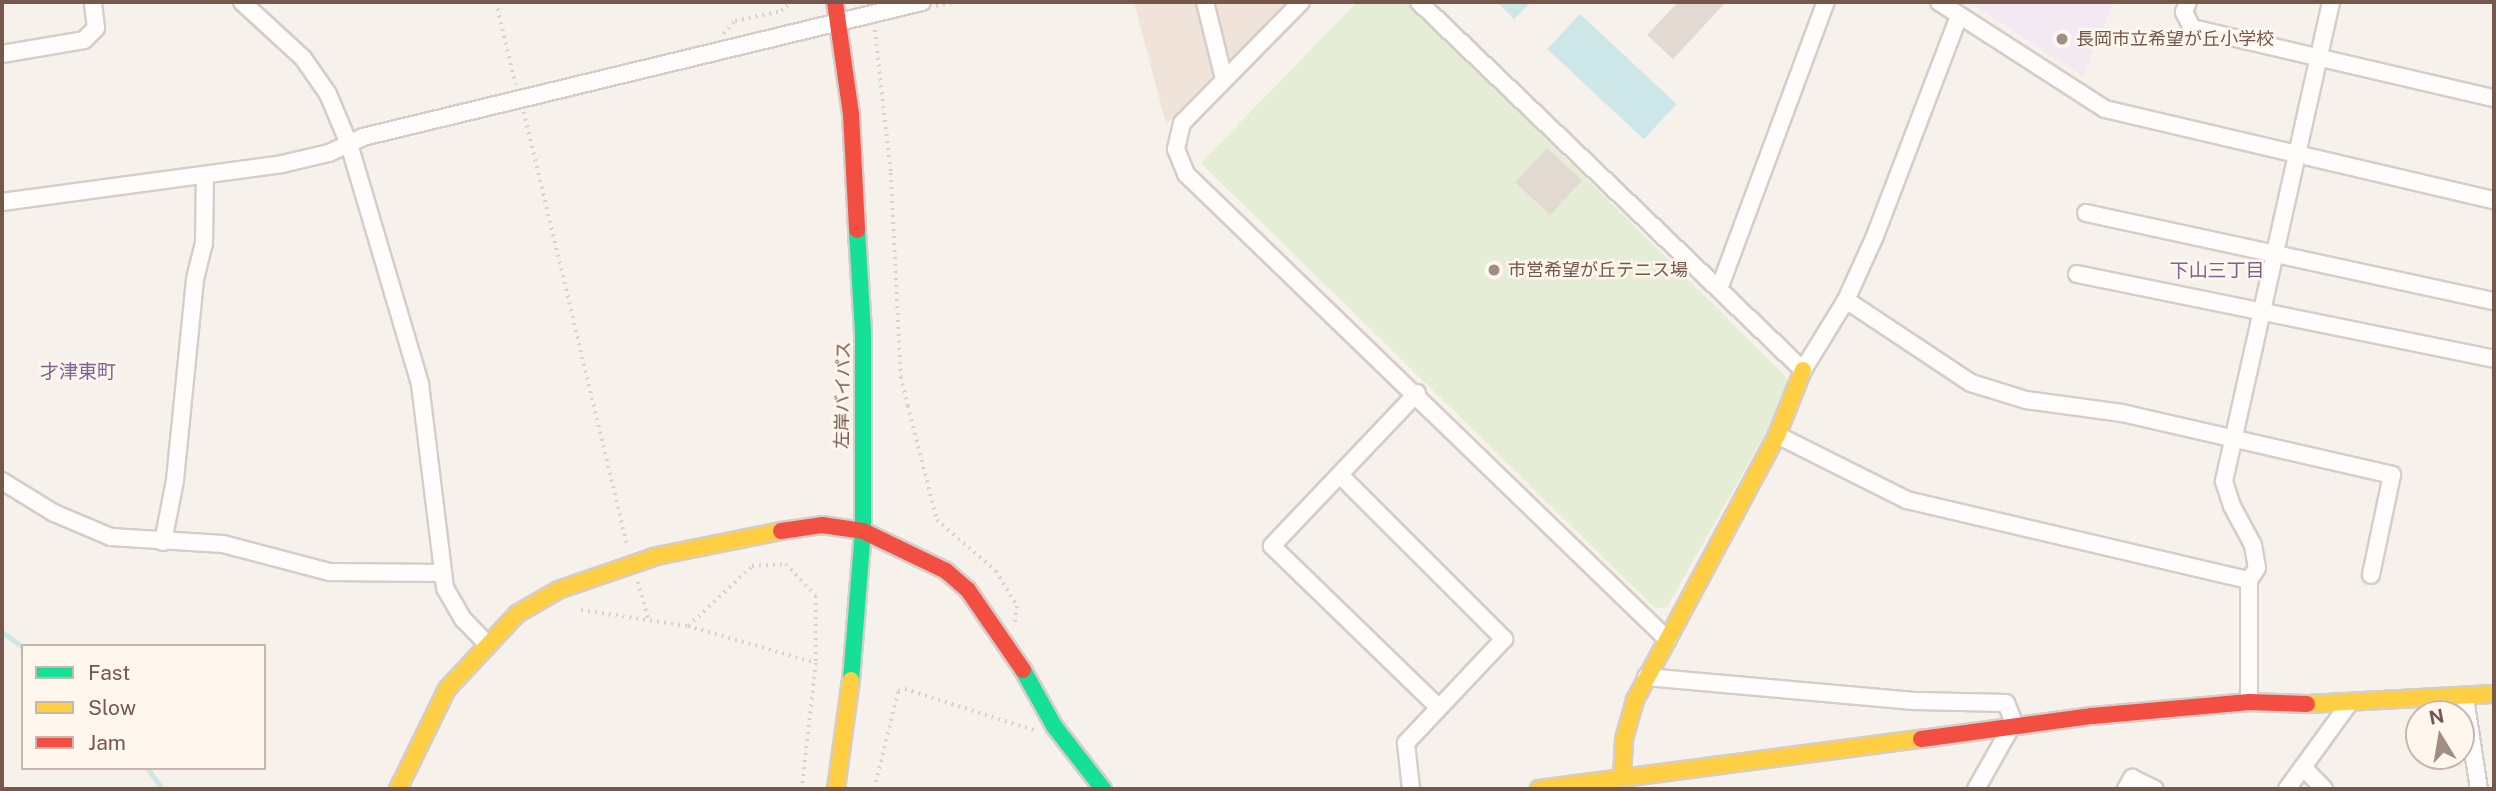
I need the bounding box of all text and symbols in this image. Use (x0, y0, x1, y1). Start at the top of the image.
place label: 長岡市立希望が丘小学校 (2076, 28, 2274, 50)
marker: 長岡市立希望が丘小学校 (2054, 31, 2070, 47)
place label: 市営希望が丘テニス場 (1508, 259, 1688, 281)
district label: 下山三丁目 (2170, 260, 2264, 282)
marker: 市営希望が丘テニス場 (1486, 262, 1502, 278)
street label: 左岸バイパス (831, 341, 855, 449)
district label: 才津東町 (40, 361, 116, 383)
legend (21, 644, 266, 770)
text: Fast (88, 660, 130, 685)
text: Slow (88, 695, 136, 720)
north arrow (2405, 700, 2475, 770)
text: N (2427, 704, 2446, 729)
text: Jam (88, 730, 126, 755)

